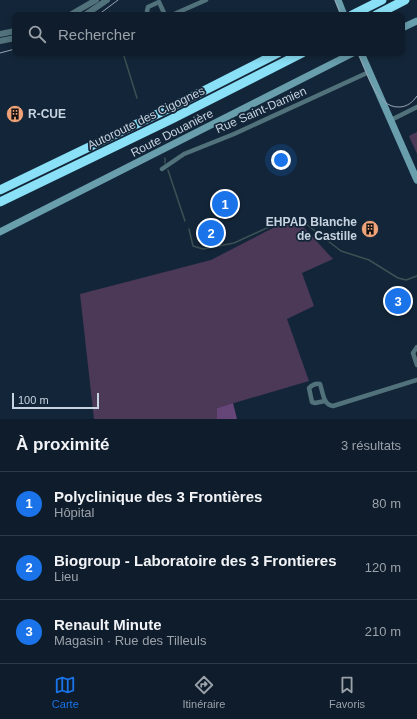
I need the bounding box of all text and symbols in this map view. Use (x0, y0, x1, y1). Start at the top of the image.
search box (12, 12, 405, 56)
icon: search (26, 23, 48, 45)
text: Rechercher (58, 26, 136, 43)
street label: Autoroute des Cigognes (85, 83, 207, 153)
street label: Rue Saint-Damien (213, 84, 309, 136)
building icon: R-CUE (5, 104, 25, 124)
street label: Route Douanière (128, 106, 216, 160)
place label: R-CUE (28, 107, 66, 121)
your location (271, 150, 291, 170)
pin: 1 (212, 189, 238, 219)
place label: EHPAD Blanche de Castille (266, 215, 357, 243)
pin: 2 (198, 218, 224, 248)
building icon: EHPAD Blanche de Castille (360, 219, 380, 239)
pin: 3 (385, 286, 411, 316)
scale bar (12, 391, 99, 410)
text: 100 m (18, 394, 49, 406)
text: À proximité (16, 435, 110, 454)
text: 3 résultats (341, 438, 401, 453)
text: Polyclinique des 3 Frontières (54, 488, 262, 505)
text: 1 (25, 496, 33, 511)
text: 80 m (372, 496, 401, 511)
text: Hôpital (54, 505, 94, 520)
text: Biogroup - Laboratoire des 3 Frontieres (54, 552, 337, 569)
text: 2 (25, 560, 33, 575)
text: 120 m (365, 560, 401, 575)
text: Lieu (54, 569, 79, 584)
text: Renault Minute (54, 616, 162, 633)
text: 3 (25, 624, 33, 639)
text: 210 m (365, 624, 401, 639)
text: Magasin · Rue des Tilleuls (54, 633, 206, 648)
tab: Carte (52, 674, 79, 710)
tab: Itinéraire (183, 674, 225, 710)
tab: Favoris (329, 674, 365, 710)

